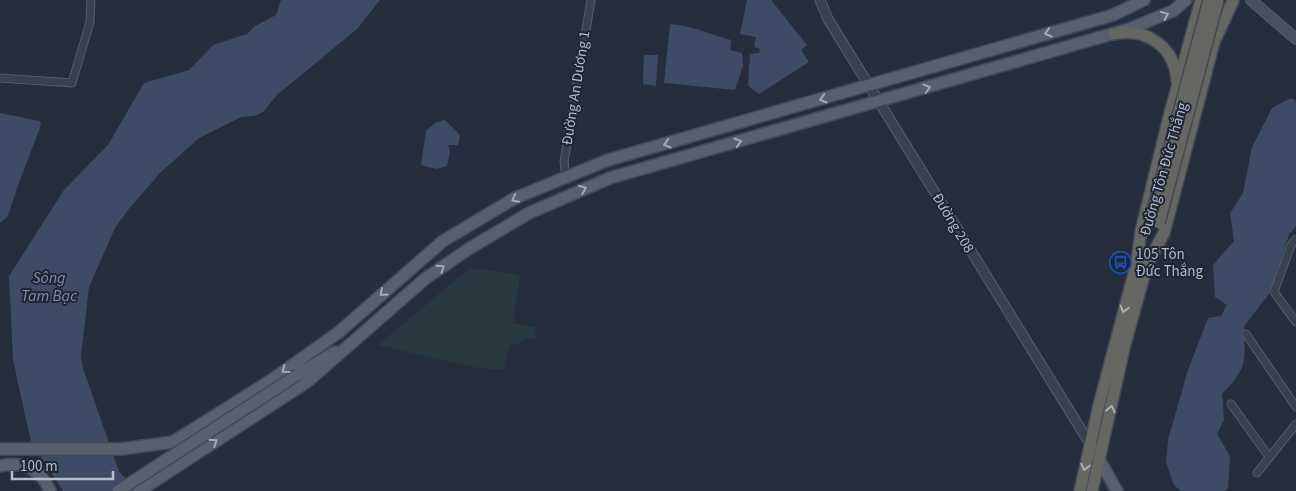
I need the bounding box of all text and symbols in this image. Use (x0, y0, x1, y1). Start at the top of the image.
one-way arrow (1160, 10, 1169, 21)
one-way arrow (1045, 28, 1053, 38)
street label: Đường An Dương 1 (557, 29, 595, 147)
one-way arrow (922, 83, 931, 94)
one-way arrow (820, 93, 828, 103)
street label: Đường Tôn Đức Thắng (1135, 99, 1193, 238)
one-way arrow (734, 137, 742, 148)
one-way arrow (663, 138, 672, 148)
one-way arrow (578, 185, 586, 195)
street label: Đường 208 (927, 189, 979, 257)
one-way arrow (511, 193, 520, 203)
place label: 105 Tôn Đức Thắng (1136, 244, 1203, 282)
bus stop icon: 105 Tôn Đức Thắng (1108, 251, 1132, 275)
one-way arrow (435, 265, 445, 274)
water label: Sông Tam Bạc (21, 267, 77, 307)
one-way arrow (379, 287, 388, 296)
one-way arrow (1120, 305, 1130, 313)
one-way arrow (281, 364, 291, 373)
one-way arrow (1105, 405, 1116, 414)
one-way arrow (208, 439, 217, 448)
scale bar (12, 448, 114, 480)
text: 100 m (20, 456, 58, 477)
one-way arrow (1080, 462, 1091, 471)

